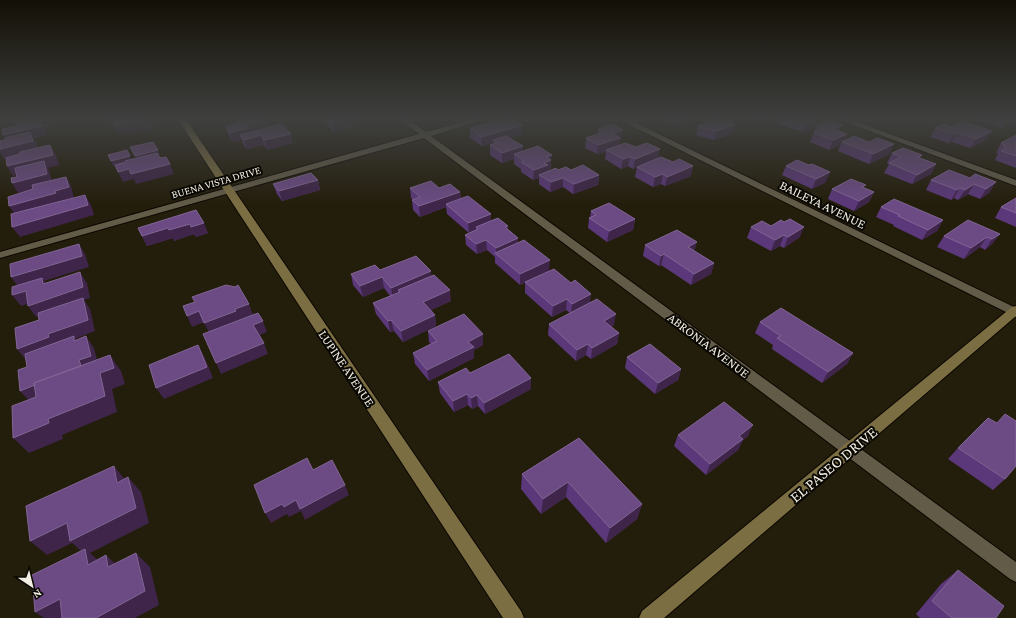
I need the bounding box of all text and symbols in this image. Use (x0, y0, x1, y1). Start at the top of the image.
street label: BUENA VISTA DRIVE (170, 164, 262, 200)
street label: BAILEYA AVENUE (777, 177, 868, 232)
street label: ABRONIA AVENUE (665, 310, 752, 381)
street label: LUPINE AVENUE (315, 327, 378, 409)
street label: EL PASEO DRIVE (786, 423, 880, 506)
north arrow (12, 566, 52, 606)
text: N (31, 587, 44, 602)

